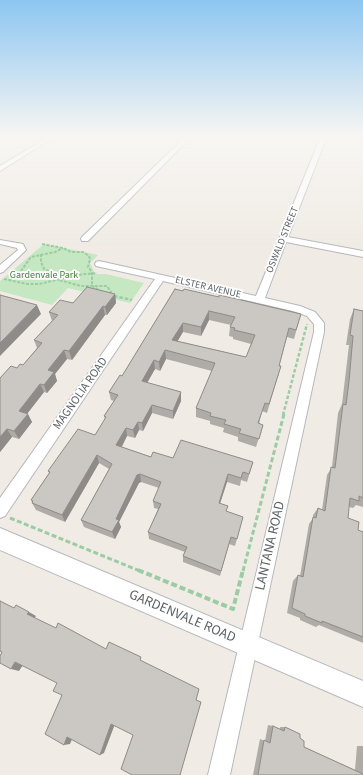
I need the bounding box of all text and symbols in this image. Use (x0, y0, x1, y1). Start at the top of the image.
street label: OSWALD STREET (264, 205, 302, 275)
park label: Gardenvale Park (10, 270, 78, 282)
street label: ELSTER AVENUE (174, 275, 242, 301)
street label: MAGNOLIA ROAD (51, 355, 111, 433)
street label: LANTANA ROAD (253, 500, 289, 592)
street label: GARDENVALE ROAD (126, 587, 238, 647)

